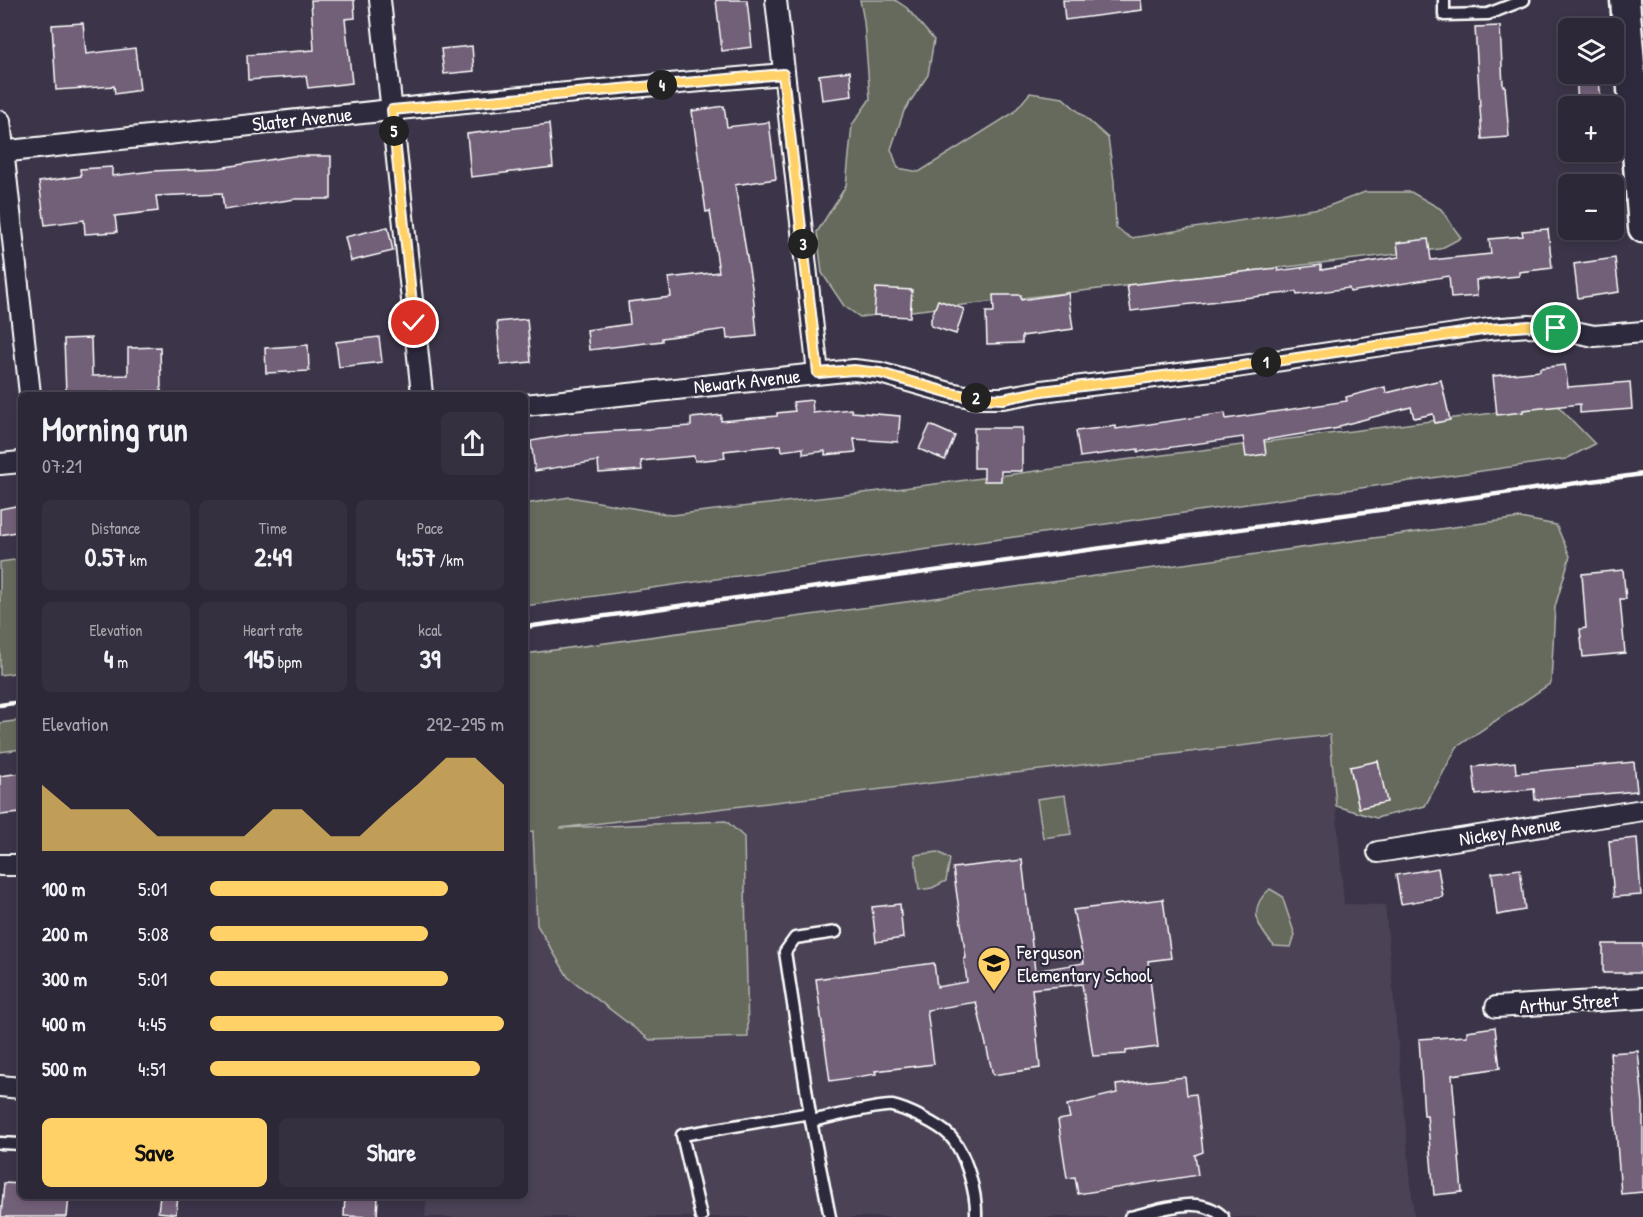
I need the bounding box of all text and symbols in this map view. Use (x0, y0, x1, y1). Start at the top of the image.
map controls (1558, 18, 1624, 240)
button: layers (1558, 18, 1624, 84)
pin: 4 (647, 70, 677, 100)
text: 4 (659, 74, 665, 96)
button: + (1558, 96, 1624, 162)
street label: Slater Avenue (251, 100, 353, 137)
pin: 5 (379, 116, 409, 146)
text: 5 (391, 120, 397, 142)
button: − (1558, 174, 1624, 240)
pin: 3 (788, 229, 818, 259)
text: 3 (799, 233, 807, 255)
pin (388, 297, 439, 348)
pin (1530, 302, 1581, 353)
icon: check (397, 306, 430, 339)
icon: arrive (1539, 311, 1572, 344)
pin: 1 (1251, 347, 1281, 377)
text: 1 (1263, 351, 1269, 373)
street label: Newark Avenue (692, 361, 802, 400)
pin: 2 (961, 383, 991, 413)
text: 2 (972, 387, 980, 409)
text: Morning run (42, 407, 188, 451)
button: share (441, 412, 504, 475)
text: 07:21 (42, 452, 82, 479)
text: Distance (92, 517, 140, 539)
text: Time (259, 517, 287, 539)
text: Pace (417, 517, 443, 539)
text: 0.57 (85, 539, 126, 574)
text: 2:49 (254, 539, 292, 574)
text: 4:57 (396, 539, 436, 574)
text: km (126, 549, 147, 571)
text: /km (436, 549, 464, 571)
text: Elevation (89, 619, 143, 641)
text: Heart rate (243, 619, 303, 641)
text: kcal (418, 619, 442, 641)
text: 4 (104, 641, 114, 676)
text: 145 (244, 641, 274, 676)
text: 39 (419, 641, 441, 676)
text: m (114, 651, 128, 673)
text: bpm (274, 651, 302, 673)
text: Elevation (42, 710, 108, 737)
text: 292–295 m (426, 710, 504, 737)
street label: Nickey Avenue (1457, 809, 1563, 852)
text: 100 m (42, 875, 85, 902)
text: 5:01 (138, 875, 167, 902)
text: 200 m (42, 920, 87, 947)
text: 5:08 (138, 920, 169, 947)
place label: Ferguson Elementary School (1016, 938, 1153, 988)
school or university icon: Ferguson Elementary School (976, 945, 1012, 992)
text: 300 m (42, 965, 87, 992)
text: 5:01 (138, 965, 167, 992)
street label: Arthur Street (1518, 985, 1621, 1019)
text: 400 m (42, 1010, 86, 1037)
text: 4:45 (138, 1010, 166, 1037)
text: 500 m (42, 1055, 87, 1082)
text: 4:51 (138, 1055, 166, 1082)
button: Save (42, 1118, 267, 1187)
button: Share (279, 1118, 504, 1187)

